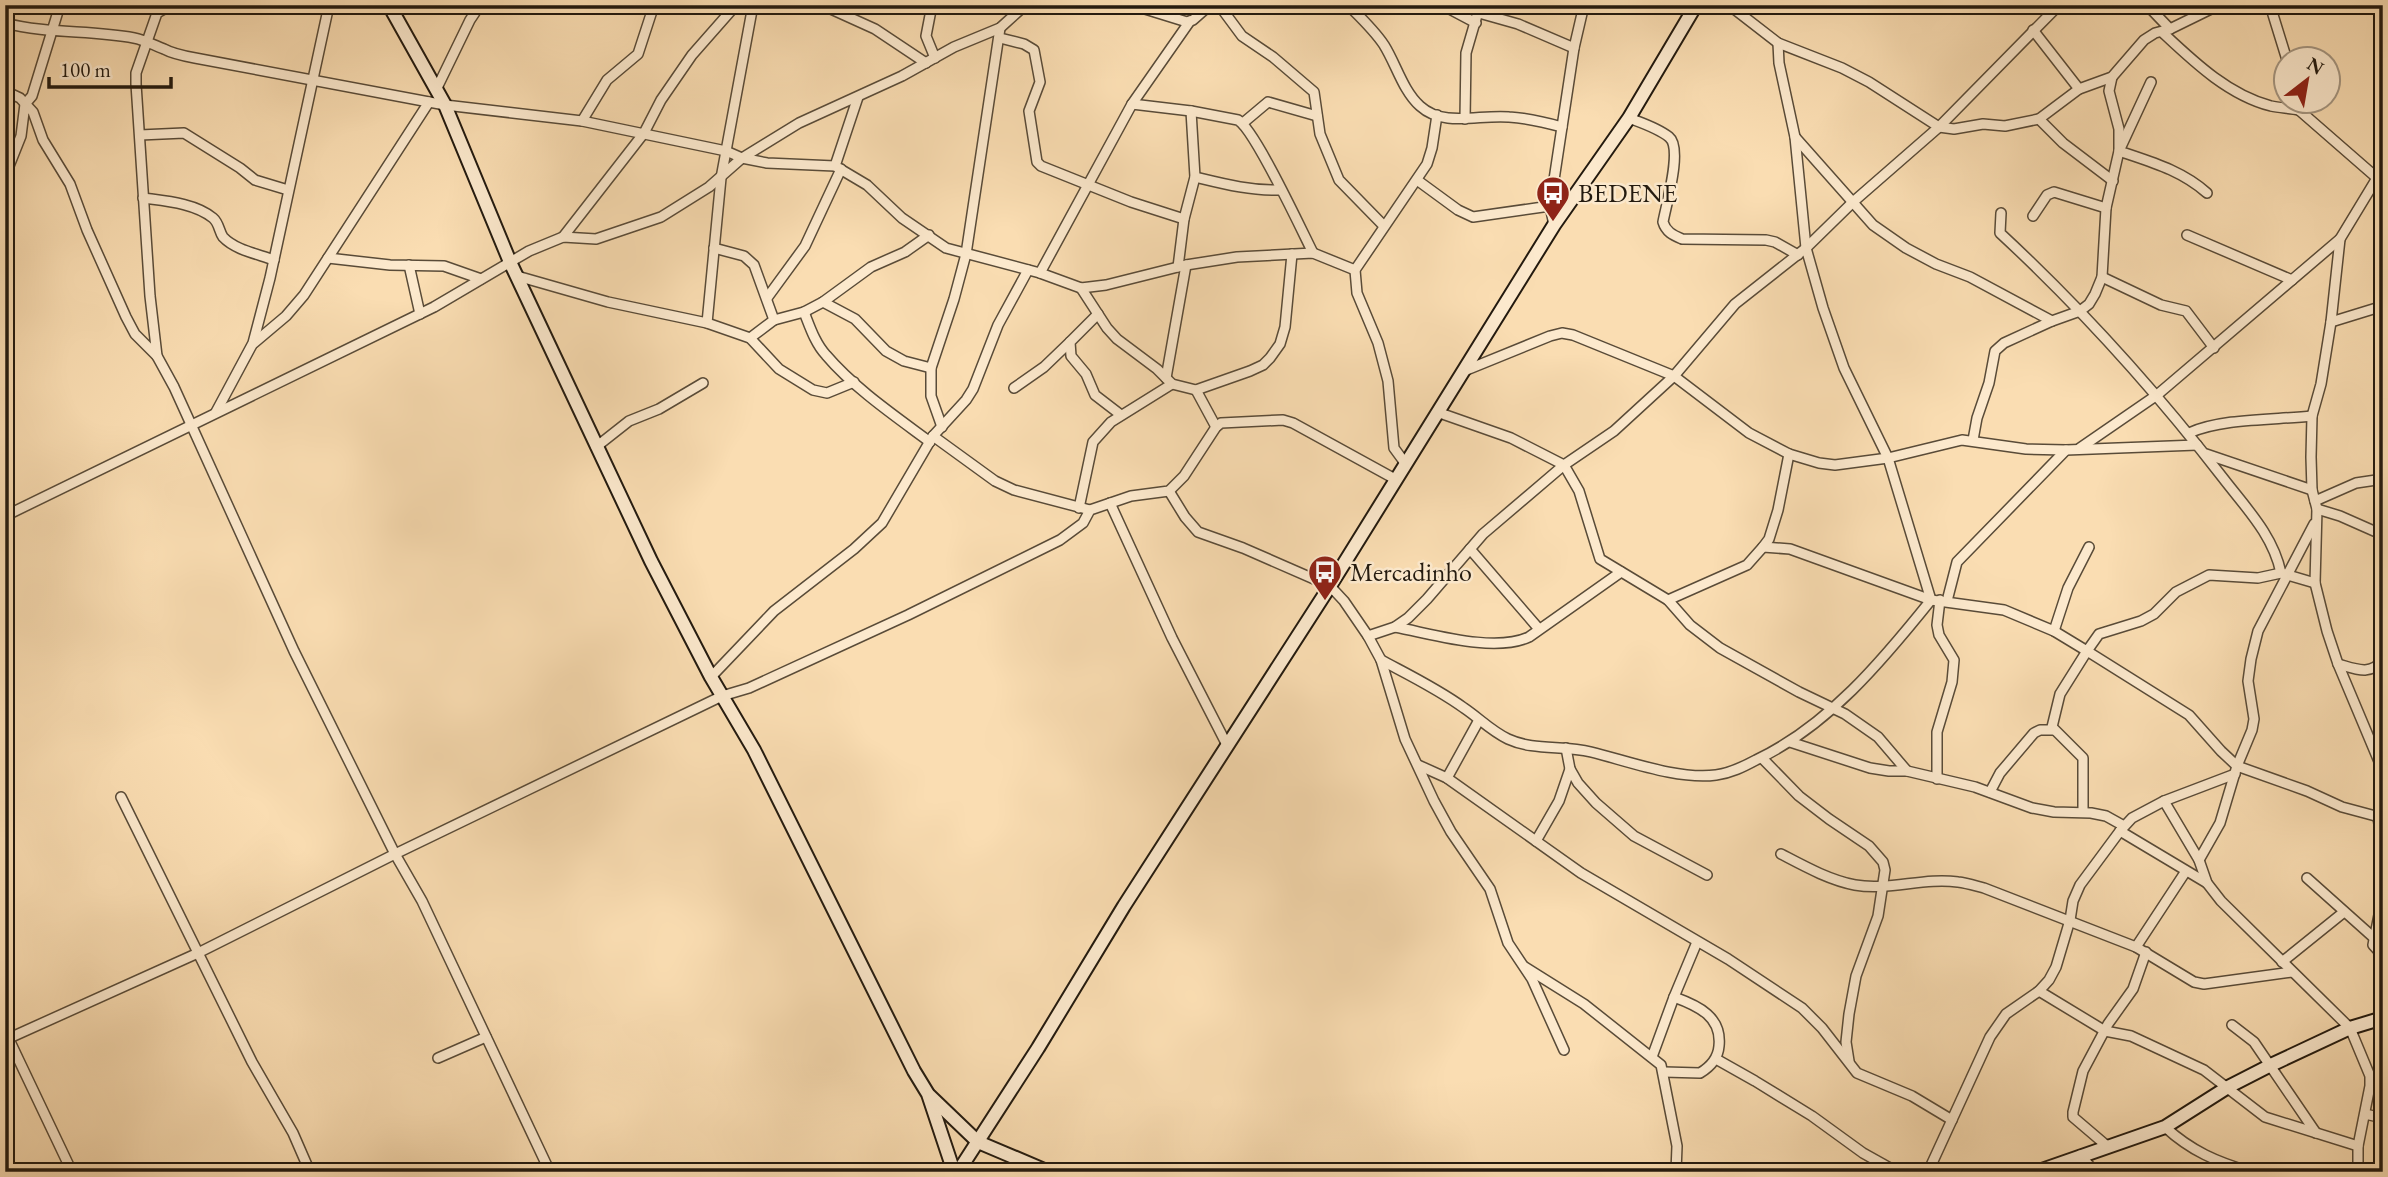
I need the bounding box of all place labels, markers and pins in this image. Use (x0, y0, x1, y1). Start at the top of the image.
bus stop icon: BEDENE (1534, 174, 1572, 223)
place label: BEDENE (1578, 176, 1678, 210)
bus stop icon: Mercadinho (1306, 553, 1344, 602)
place label: Mercadinho (1350, 555, 1472, 589)

